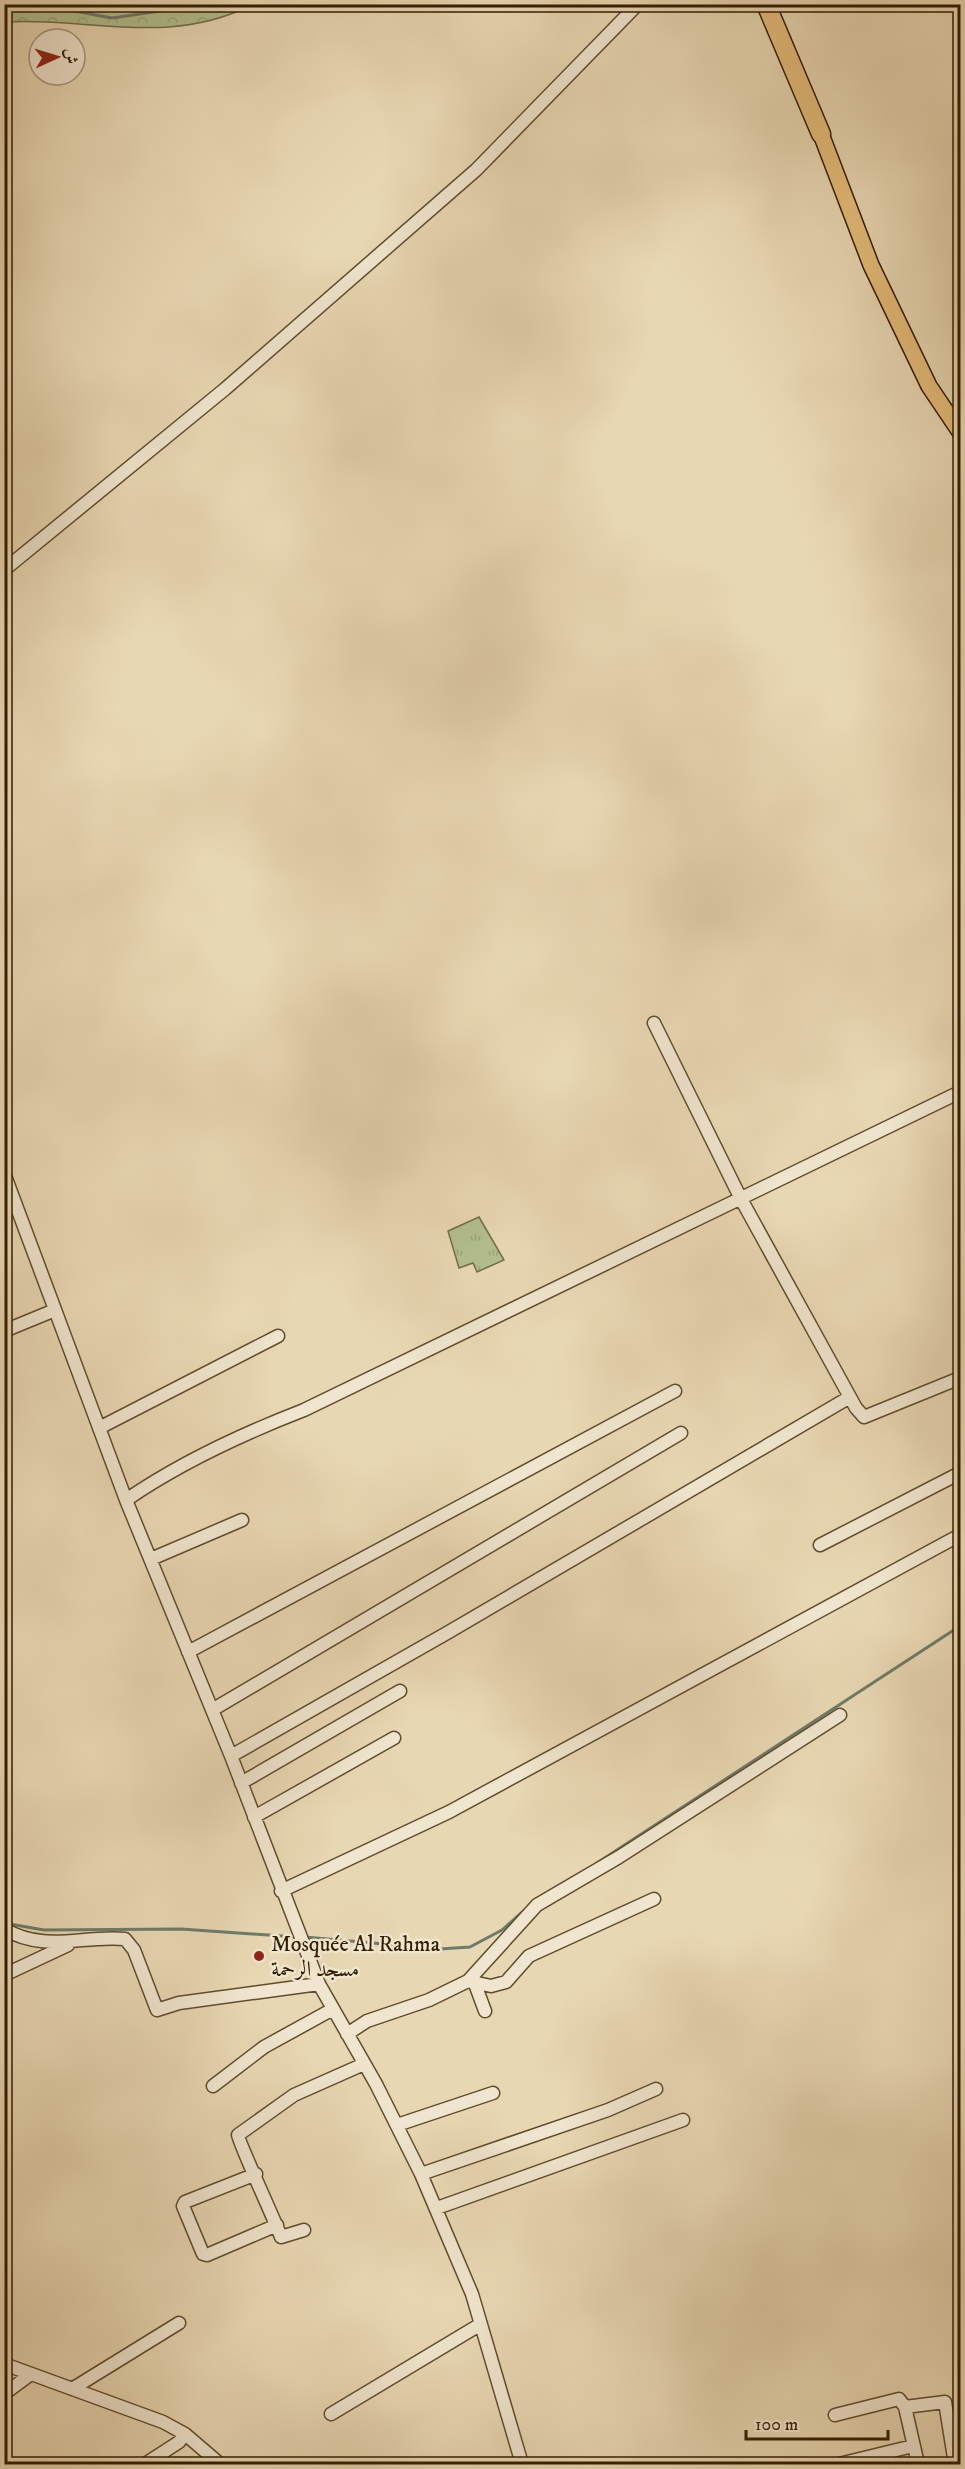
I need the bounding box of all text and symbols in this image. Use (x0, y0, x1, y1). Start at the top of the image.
north arrow (27, 27, 87, 87)
text: ش (60, 47, 81, 65)
place label: Mosquée Al Rahma مسجد الرحمة (271, 1931, 441, 1983)
marker: Mosquée Al Rahma مسجد الرحمة (252, 1949, 266, 1963)
scale bar (746, 2403, 888, 2441)
text: 100 m (755, 2414, 798, 2436)

